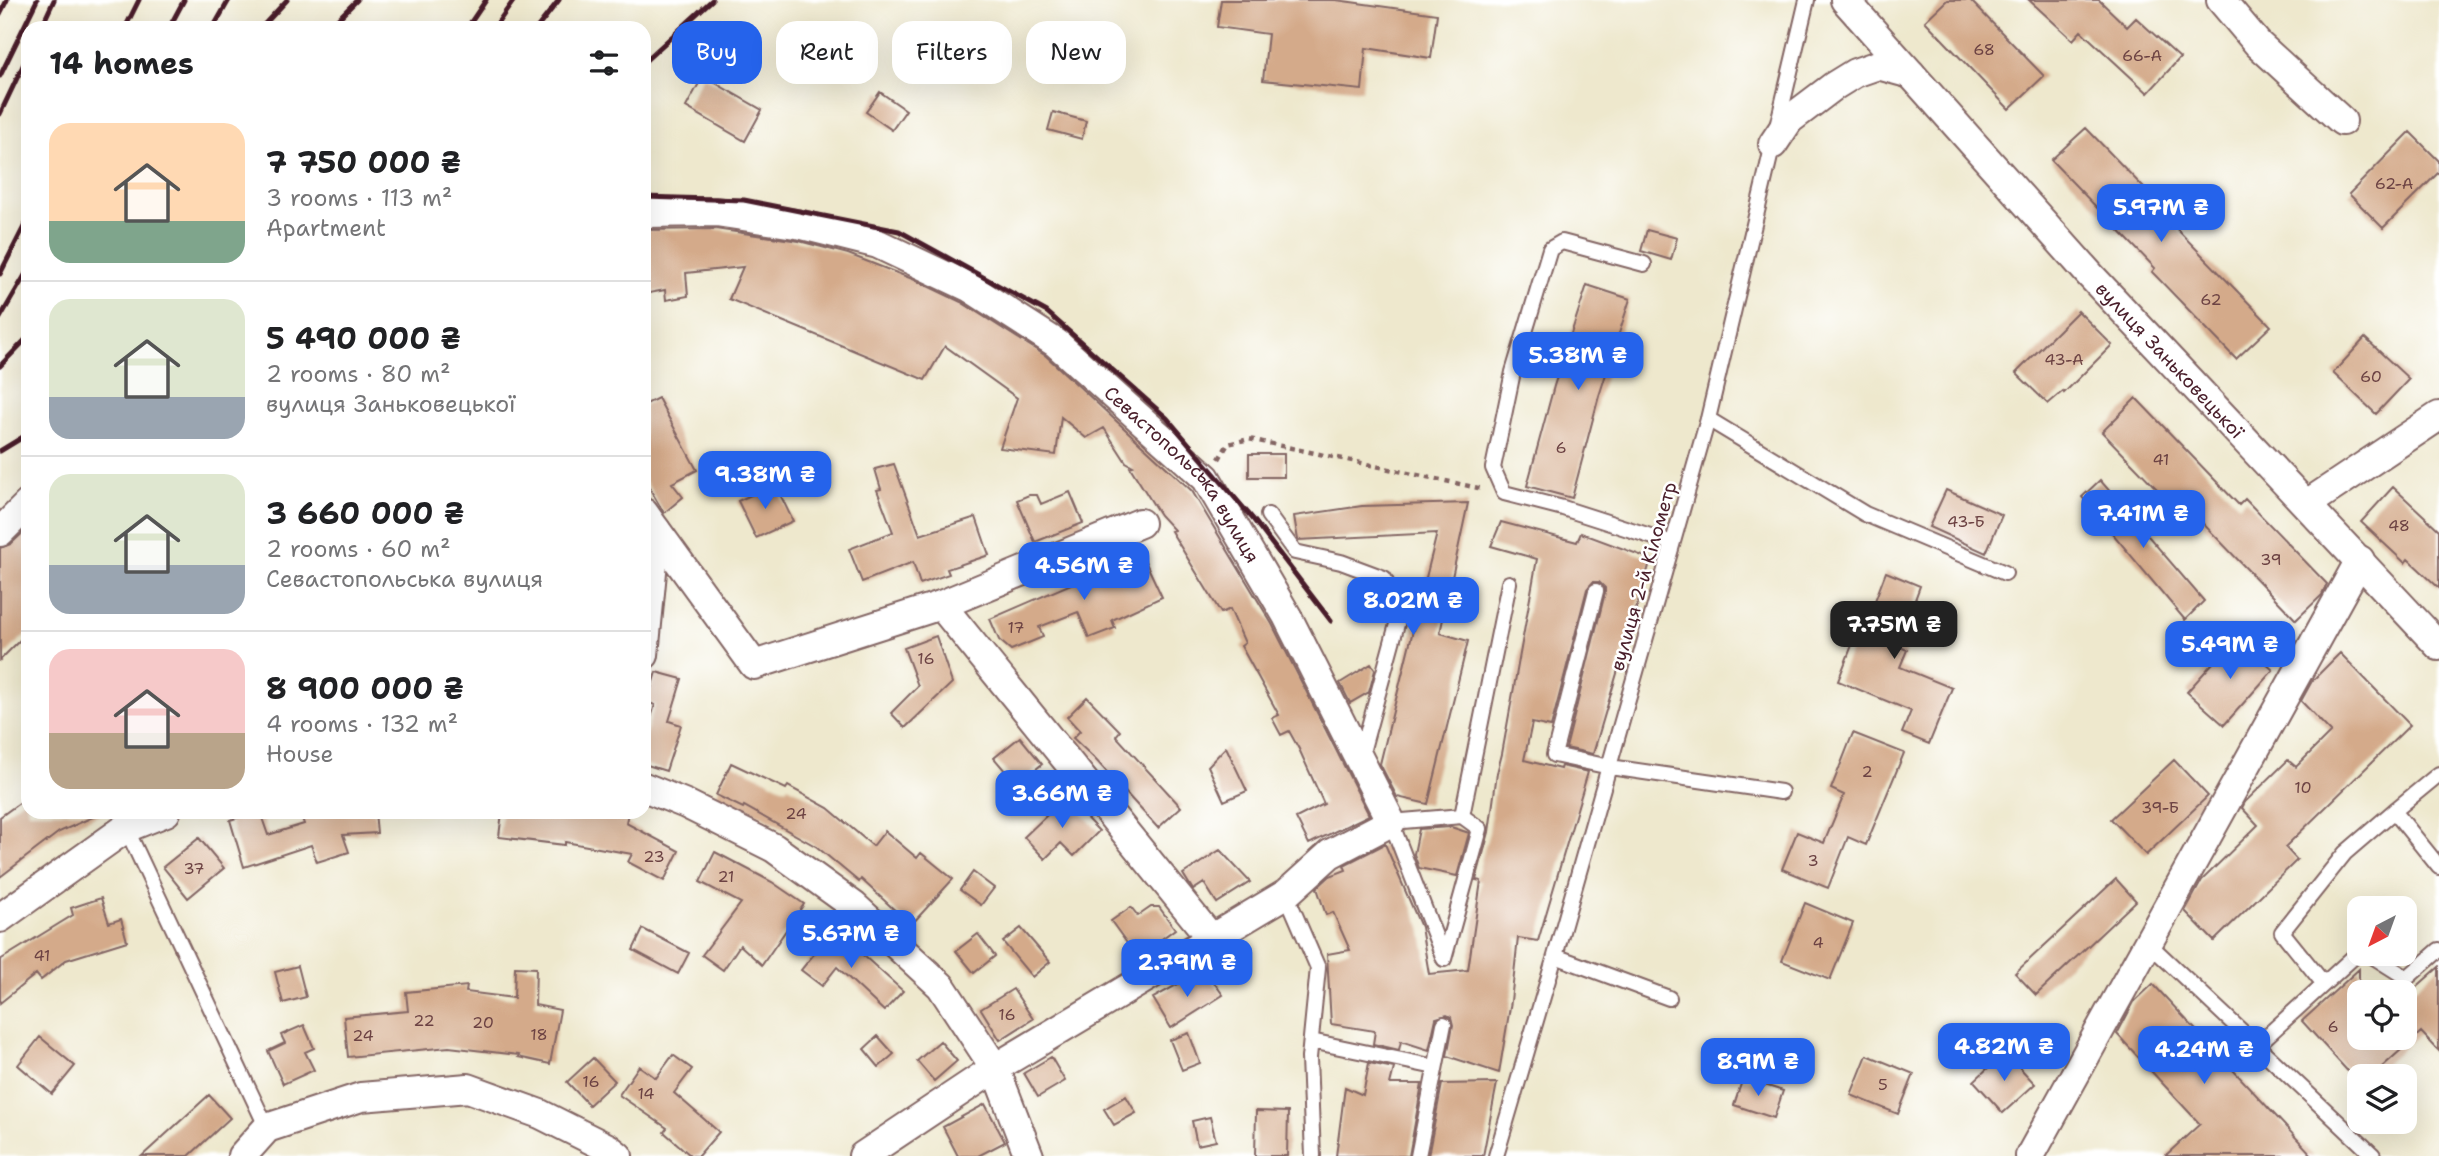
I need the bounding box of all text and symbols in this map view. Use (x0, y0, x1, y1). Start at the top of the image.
chip: Buy (672, 21, 762, 84)
chip: Rent (776, 21, 878, 84)
chip: Filters (892, 21, 1012, 84)
chip: New (1026, 21, 1126, 84)
house number: 68 (1973, 39, 1995, 60)
text: 14 homes (49, 43, 194, 84)
icon: filters (585, 44, 623, 82)
house number: 66-А (2122, 45, 2162, 66)
text: 7 750 000 ₴ (266, 142, 461, 183)
icon: home (105, 151, 189, 235)
house number: 62-А (2375, 173, 2413, 194)
text: 3 rooms · 113 m² (266, 183, 452, 213)
pin: 5.97M ₴ (2096, 184, 2226, 244)
text: 5.97M ₴ (2113, 192, 2209, 222)
text: Apartment (266, 213, 386, 243)
street label: вулиця Заньковецької (2090, 277, 2250, 444)
house number: 62 (2200, 289, 2222, 310)
text: 5 490 000 ₴ (266, 318, 461, 359)
icon: home (105, 327, 189, 411)
pin: 5.38M ₴ (1513, 332, 1643, 392)
text: 5.38M ₴ (1528, 340, 1628, 370)
house number: 43-А (2044, 349, 2084, 370)
text: 2 rooms · 80 m² (266, 359, 451, 389)
house number: 60 (2360, 366, 2382, 387)
street label: Севастопольська вулиця (1099, 380, 1265, 568)
text: вулиця Заньковецької (266, 389, 516, 419)
house number: 6 (1555, 437, 1567, 458)
house number: 41 (2152, 449, 2170, 470)
pin: 9.38M ₴ (700, 452, 830, 511)
text: 9.38M ₴ (714, 459, 816, 489)
street label: вулиця 2-й Кілометр (1605, 479, 1682, 674)
pin: 7.41M ₴ (2078, 490, 2208, 550)
text: 3 660 000 ₴ (266, 493, 464, 534)
text: 7.41M ₴ (2097, 498, 2189, 528)
icon: home (105, 502, 189, 586)
house number: 43-Б (1947, 511, 1985, 532)
house number: 48 (2388, 515, 2410, 536)
text: 2 rooms · 60 m² (266, 534, 451, 564)
pin: 4.56M ₴ (1019, 542, 1149, 602)
house number: 39 (2260, 549, 2282, 570)
text: 4.56M ₴ (1034, 550, 1134, 580)
text: Севастопольська вулиця (266, 564, 543, 594)
pin: 8.02M ₴ (1348, 578, 1478, 637)
text: 8.02M ₴ (1363, 585, 1463, 615)
pin: 7.75M ₴ (1829, 602, 1959, 661)
text: 7.75M ₴ (1846, 609, 1942, 639)
house number: 17 (1007, 617, 1025, 638)
pin: 5.49M ₴ (2165, 622, 2295, 681)
text: 5.49M ₴ (2181, 629, 2279, 659)
house number: 16 (917, 648, 935, 669)
text: 8 900 000 ₴ (266, 668, 464, 709)
icon: home (105, 677, 189, 761)
text: 4 rooms · 132 m² (266, 709, 458, 739)
text: House (266, 739, 334, 769)
house number: 2 (1861, 761, 1873, 782)
pin: 3.66M ₴ (997, 770, 1127, 830)
house number: 10 (2294, 777, 2312, 798)
text: 3.66M ₴ (1011, 778, 1113, 808)
house number: 39-Б (2141, 797, 2179, 818)
house number: 24 (785, 803, 807, 824)
house number: 23 (643, 846, 665, 867)
house number: 3 (1807, 850, 1819, 871)
house number: 37 (183, 858, 205, 879)
house number: 21 (717, 866, 735, 887)
north arrow (2347, 896, 2417, 966)
map controls (2347, 896, 2417, 1134)
pin: 5.67M ₴ (786, 911, 916, 970)
text: 5.67M ₴ (802, 918, 900, 948)
house number: 4 (1812, 932, 1824, 953)
pin: 2.79M ₴ (1122, 940, 1252, 999)
house number: 41 (33, 945, 51, 966)
text: 2.79M ₴ (1137, 947, 1237, 977)
button: locate (2347, 980, 2417, 1050)
house number: 16 (998, 1004, 1016, 1025)
house number: 22 (413, 1010, 435, 1031)
house number: 20 (472, 1012, 494, 1033)
house number: 6 (2327, 1016, 2339, 1037)
house number: 18 (530, 1024, 548, 1045)
pin: 4.82M ₴ (1939, 1024, 2069, 1083)
house number: 24 (352, 1025, 374, 1046)
pin: 4.24M ₴ (2139, 1026, 2269, 1086)
text: 4.82M ₴ (1954, 1031, 2054, 1061)
text: 4.24M ₴ (2154, 1034, 2254, 1064)
pin: 8.9M ₴ (1701, 1038, 1815, 1098)
text: 8.9M ₴ (1717, 1046, 1799, 1076)
button: layers (2347, 1064, 2417, 1134)
house number: 16 (582, 1071, 600, 1092)
house number: 5 (1878, 1074, 1888, 1095)
house number: 14 (637, 1083, 655, 1104)

